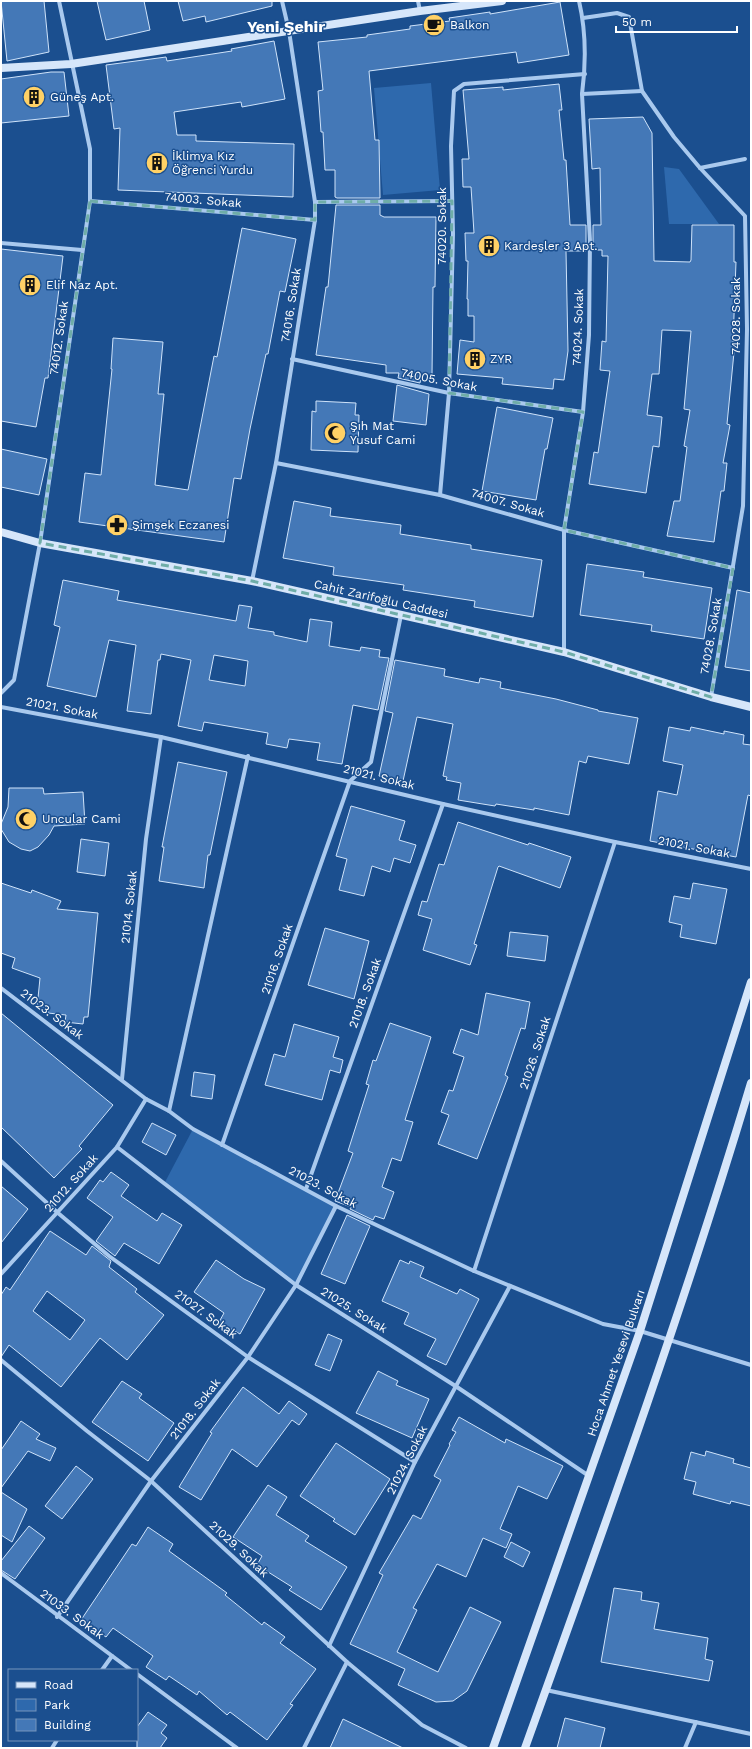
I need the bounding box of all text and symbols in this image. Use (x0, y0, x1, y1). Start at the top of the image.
scale bar (616, 8, 737, 34)
cafe icon: Balkon (421, 12, 447, 38)
text: 50 m (622, 15, 652, 29)
district label: Yeni Şehir (247, 17, 325, 36)
place label: Balkon (450, 18, 490, 32)
building icon: Güneş Apt. (21, 84, 47, 110)
place label: Güneş Apt. (50, 90, 114, 104)
place label: İklimya Kız Öğrenci Yurdu (172, 149, 253, 177)
building icon: İklimya Kız Öğrenci Yurdu (144, 150, 170, 176)
street label: 74020. Sokak (435, 187, 449, 265)
street label: 74003. Sokak (164, 190, 242, 210)
building icon: Kardeşler 3 Apt. (476, 233, 502, 259)
place label: Kardeşler 3 Apt. (504, 239, 597, 253)
street label: 74016. Sokak (278, 267, 304, 343)
building icon: Elif Naz Apt. (17, 272, 43, 298)
street label: 74028. Sokak (729, 277, 743, 355)
place label: Elif Naz Apt. (46, 278, 118, 292)
street label: 74024. Sokak (570, 288, 586, 366)
street label: 74012. Sokak (47, 300, 71, 376)
building icon: ZYR (462, 346, 488, 372)
place label: ZYR (490, 352, 512, 366)
street label: 74005. Sokak (400, 366, 479, 394)
place label: Şıh Mat Yusuf Cami (350, 419, 415, 447)
mosque icon: Şıh Mat Yusuf Cami (322, 420, 348, 446)
street label: 74007. Sokak (470, 486, 547, 520)
pharmacy icon: Şimşek Eczanesi (104, 512, 130, 538)
place label: Şimşek Eczanesi (132, 518, 229, 532)
street label: Cahit Zarifoğlu Caddesi (313, 577, 449, 621)
street label: 74028. Sokak (697, 596, 725, 675)
street label: 21021. Sokak (25, 694, 99, 722)
street label: 21021. Sokak (342, 761, 416, 793)
mosque icon: Uncular Cami (13, 806, 39, 832)
place label: Uncular Cami (42, 812, 121, 826)
street label: 21021. Sokak (657, 833, 731, 861)
street label: 21014. Sokak (118, 870, 140, 944)
street label: 21016. Sokak (258, 922, 296, 996)
street label: 21018. Sokak (346, 956, 384, 1030)
street label: 21023. Sokak (18, 986, 87, 1042)
street label: 21026. Sokak (517, 1015, 553, 1091)
street label: 21012. Sokak (41, 1151, 101, 1215)
street label: 21023. Sokak (286, 1163, 360, 1211)
street label: 21025. Sokak (318, 1284, 390, 1336)
street label: 21027. Sokak (172, 1287, 240, 1342)
street label: Hoca Ahmet Yesevi Bulvarı (584, 1288, 648, 1438)
street label: 21018. Sokak (167, 1376, 223, 1442)
street label: 21024. Sokak (384, 1423, 430, 1497)
street label: 21029. Sokak (206, 1518, 272, 1580)
street label: 21033. Sokak (37, 1586, 107, 1642)
legend (8, 1669, 138, 1741)
text: Road (44, 1678, 73, 1692)
text: Park (44, 1698, 70, 1712)
text: Building (44, 1718, 91, 1732)

